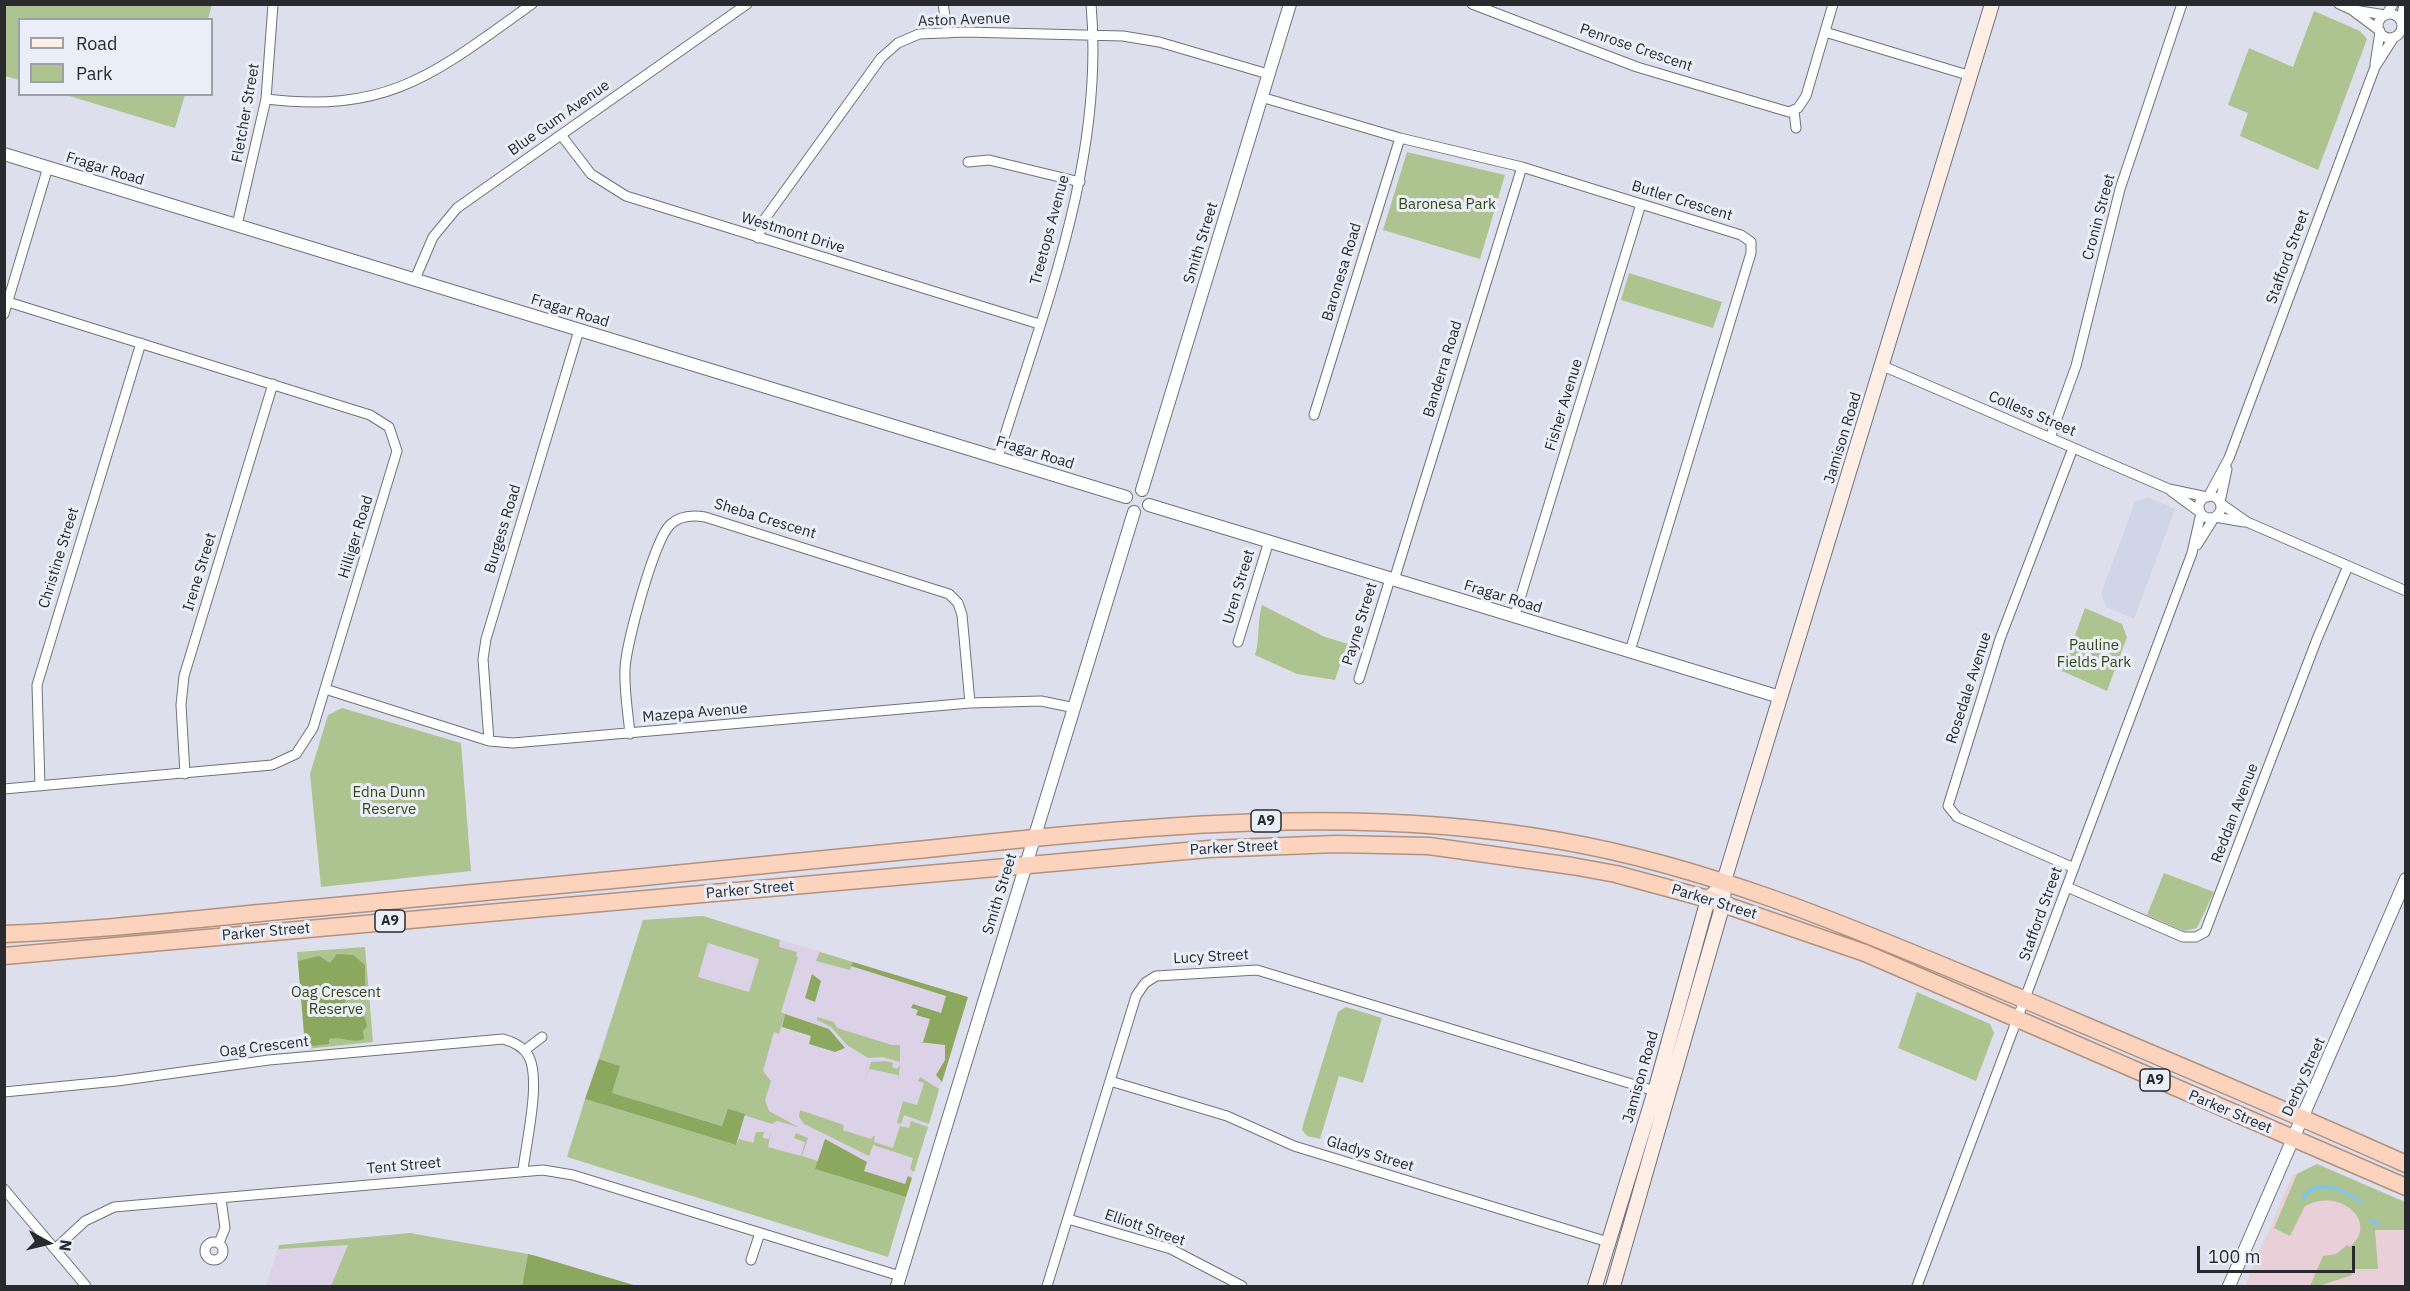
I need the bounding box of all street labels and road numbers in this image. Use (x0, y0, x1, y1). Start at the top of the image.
street label: Aston Avenue (917, 9, 1011, 31)
street label: Penrose Crescent (1577, 20, 1695, 76)
street label: Fletcher Street (228, 62, 264, 164)
street label: Blue Gum Avenue (505, 76, 613, 160)
street label: Fragar Road (64, 149, 146, 189)
street label: Cronin Street (2079, 172, 2119, 262)
street label: Treetops Avenue (1027, 173, 1073, 287)
street label: Butler Crescent (1629, 177, 1735, 225)
street label: Smith Street (1180, 200, 1222, 286)
street label: Stafford Street (2263, 207, 2313, 307)
street label: Westmont Drive (739, 209, 847, 257)
street label: Baronesa Road (1319, 221, 1365, 323)
street label: Fragar Road (529, 291, 611, 331)
street label: Banderra Road (1420, 318, 1466, 420)
street label: Fisher Avenue (1541, 357, 1587, 453)
street label: Colless Street (1986, 387, 2078, 441)
street label: Jamison Road (1821, 390, 1865, 486)
street label: Fragar Road (994, 433, 1076, 473)
street label: Burgess Road (481, 482, 525, 576)
street label: Hilliger Road (335, 493, 377, 581)
street label: Sheba Crescent (712, 495, 818, 543)
street label: Christine Street (35, 505, 83, 611)
street label: Irene Street (180, 531, 220, 613)
street label: Uren Street (1219, 548, 1259, 626)
street label: Fragar Road (1462, 577, 1544, 617)
street label: Payne Street (1339, 580, 1381, 668)
street label: Rosedale Avenue (1943, 630, 1995, 746)
street label: Mazepa Avenue (642, 699, 748, 727)
street label: Reddan Avenue (2208, 761, 2262, 865)
road number: A9 (1251, 810, 1281, 832)
street label: Parker Street (1189, 837, 1279, 859)
street label: Smith Street (979, 851, 1021, 937)
street label: Stafford Street (2016, 864, 2066, 964)
street label: Parker Street (705, 877, 795, 903)
street label: Parker Street (1669, 880, 1759, 924)
road number: A9 (375, 910, 405, 932)
street label: Parker Street (221, 919, 311, 945)
street label: Lucy Street (1173, 946, 1249, 968)
street label: Jamison Road (1619, 1029, 1663, 1125)
street label: Oag Crescent (218, 1033, 310, 1061)
street label: Derby Street (2279, 1035, 2329, 1119)
road number: A9 (2140, 1069, 2170, 1091)
street label: Parker Street (2186, 1086, 2274, 1138)
street label: Gladys Street (1324, 1132, 1416, 1176)
street label: Tent Street (366, 1154, 442, 1178)
street label: Elliott Street (1102, 1206, 1188, 1250)

